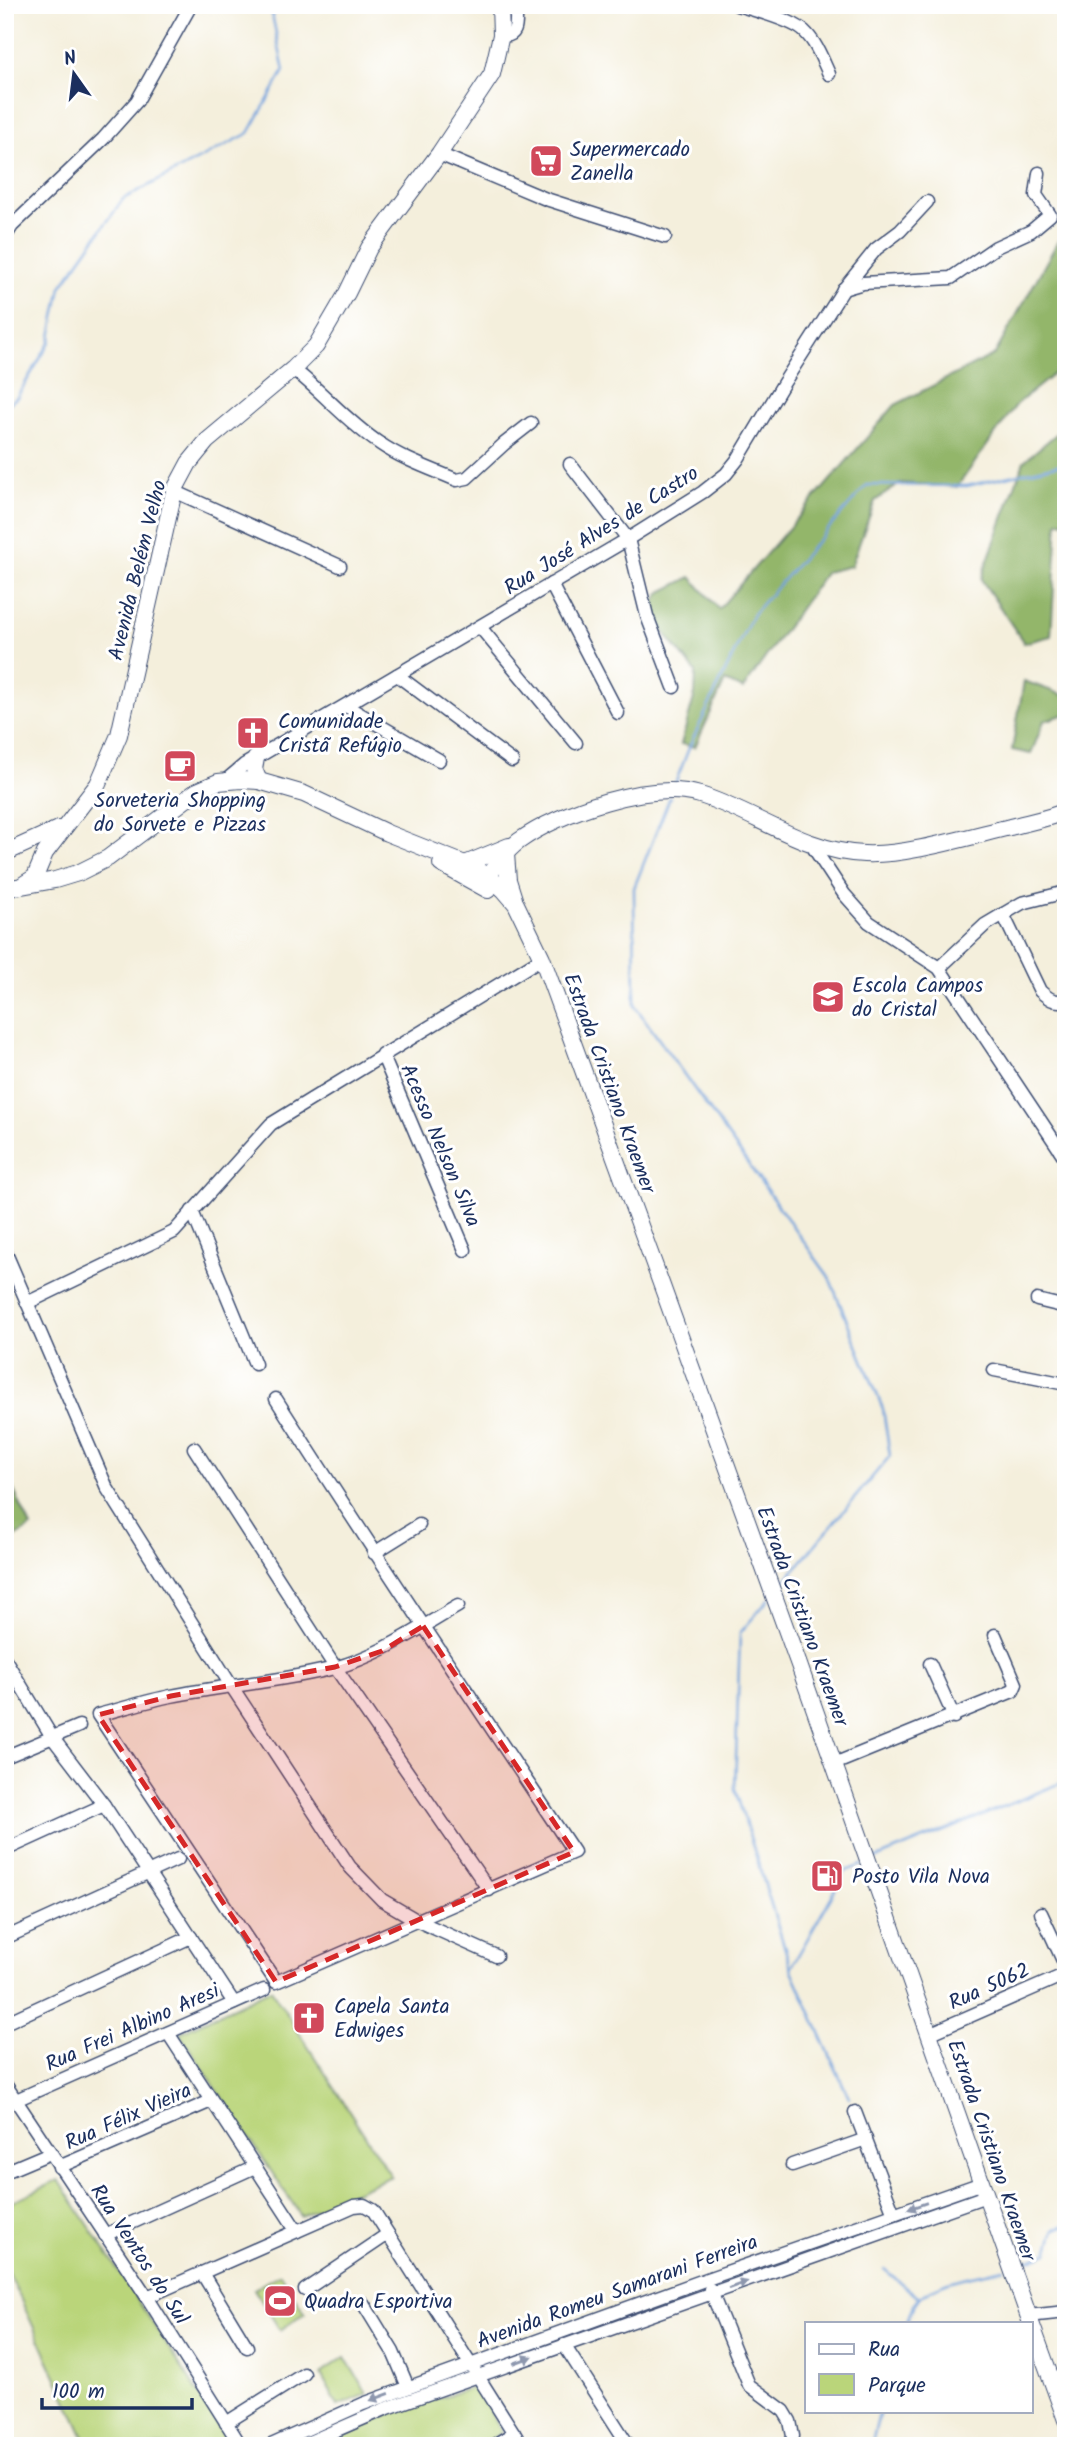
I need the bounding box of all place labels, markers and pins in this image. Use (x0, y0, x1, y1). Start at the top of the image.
place label: Supermercado Zanella (570, 134, 690, 191)
supermarket icon: Supermercado Zanella (527, 142, 565, 180)
place label: Comunidade Cristã Refúgio (278, 706, 402, 763)
church icon: Comunidade Cristã Refúgio (234, 714, 272, 752)
cafe icon: Sorveteria Shopping do Sorvete e Pizzas (161, 747, 199, 785)
place label: Sorveteria Shopping do Sorvete e Pizzas (94, 785, 266, 842)
place label: Escola Campos do Cristal (852, 970, 983, 1027)
school or university icon: Escola Campos do Cristal (809, 978, 847, 1016)
fuel station icon: Posto Vila Nova (808, 1857, 846, 1895)
place label: Posto Vila Nova (852, 1861, 990, 1894)
place label: Capela Santa Edwiges (334, 1991, 450, 2048)
church icon: Capela Santa Edwiges (290, 1999, 328, 2037)
sports icon: Quadra Esportiva (261, 2282, 299, 2320)
place label: Quadra Esportiva (304, 2286, 453, 2319)

